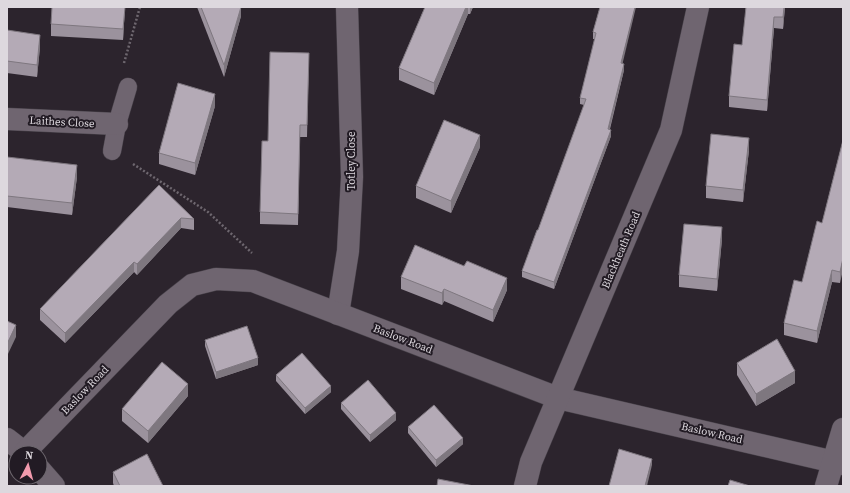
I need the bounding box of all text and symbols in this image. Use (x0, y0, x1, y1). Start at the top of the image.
street label: Laithes Close (29, 113, 95, 131)
street label: Totley Close (344, 131, 359, 191)
street label: Blackheath Road (598, 209, 644, 291)
street label: Baslow Road (371, 321, 436, 357)
street label: Baslow Road (58, 362, 113, 418)
street label: Baslow Road (680, 419, 745, 447)
north arrow (8, 445, 48, 485)
text: N (24, 448, 34, 463)

